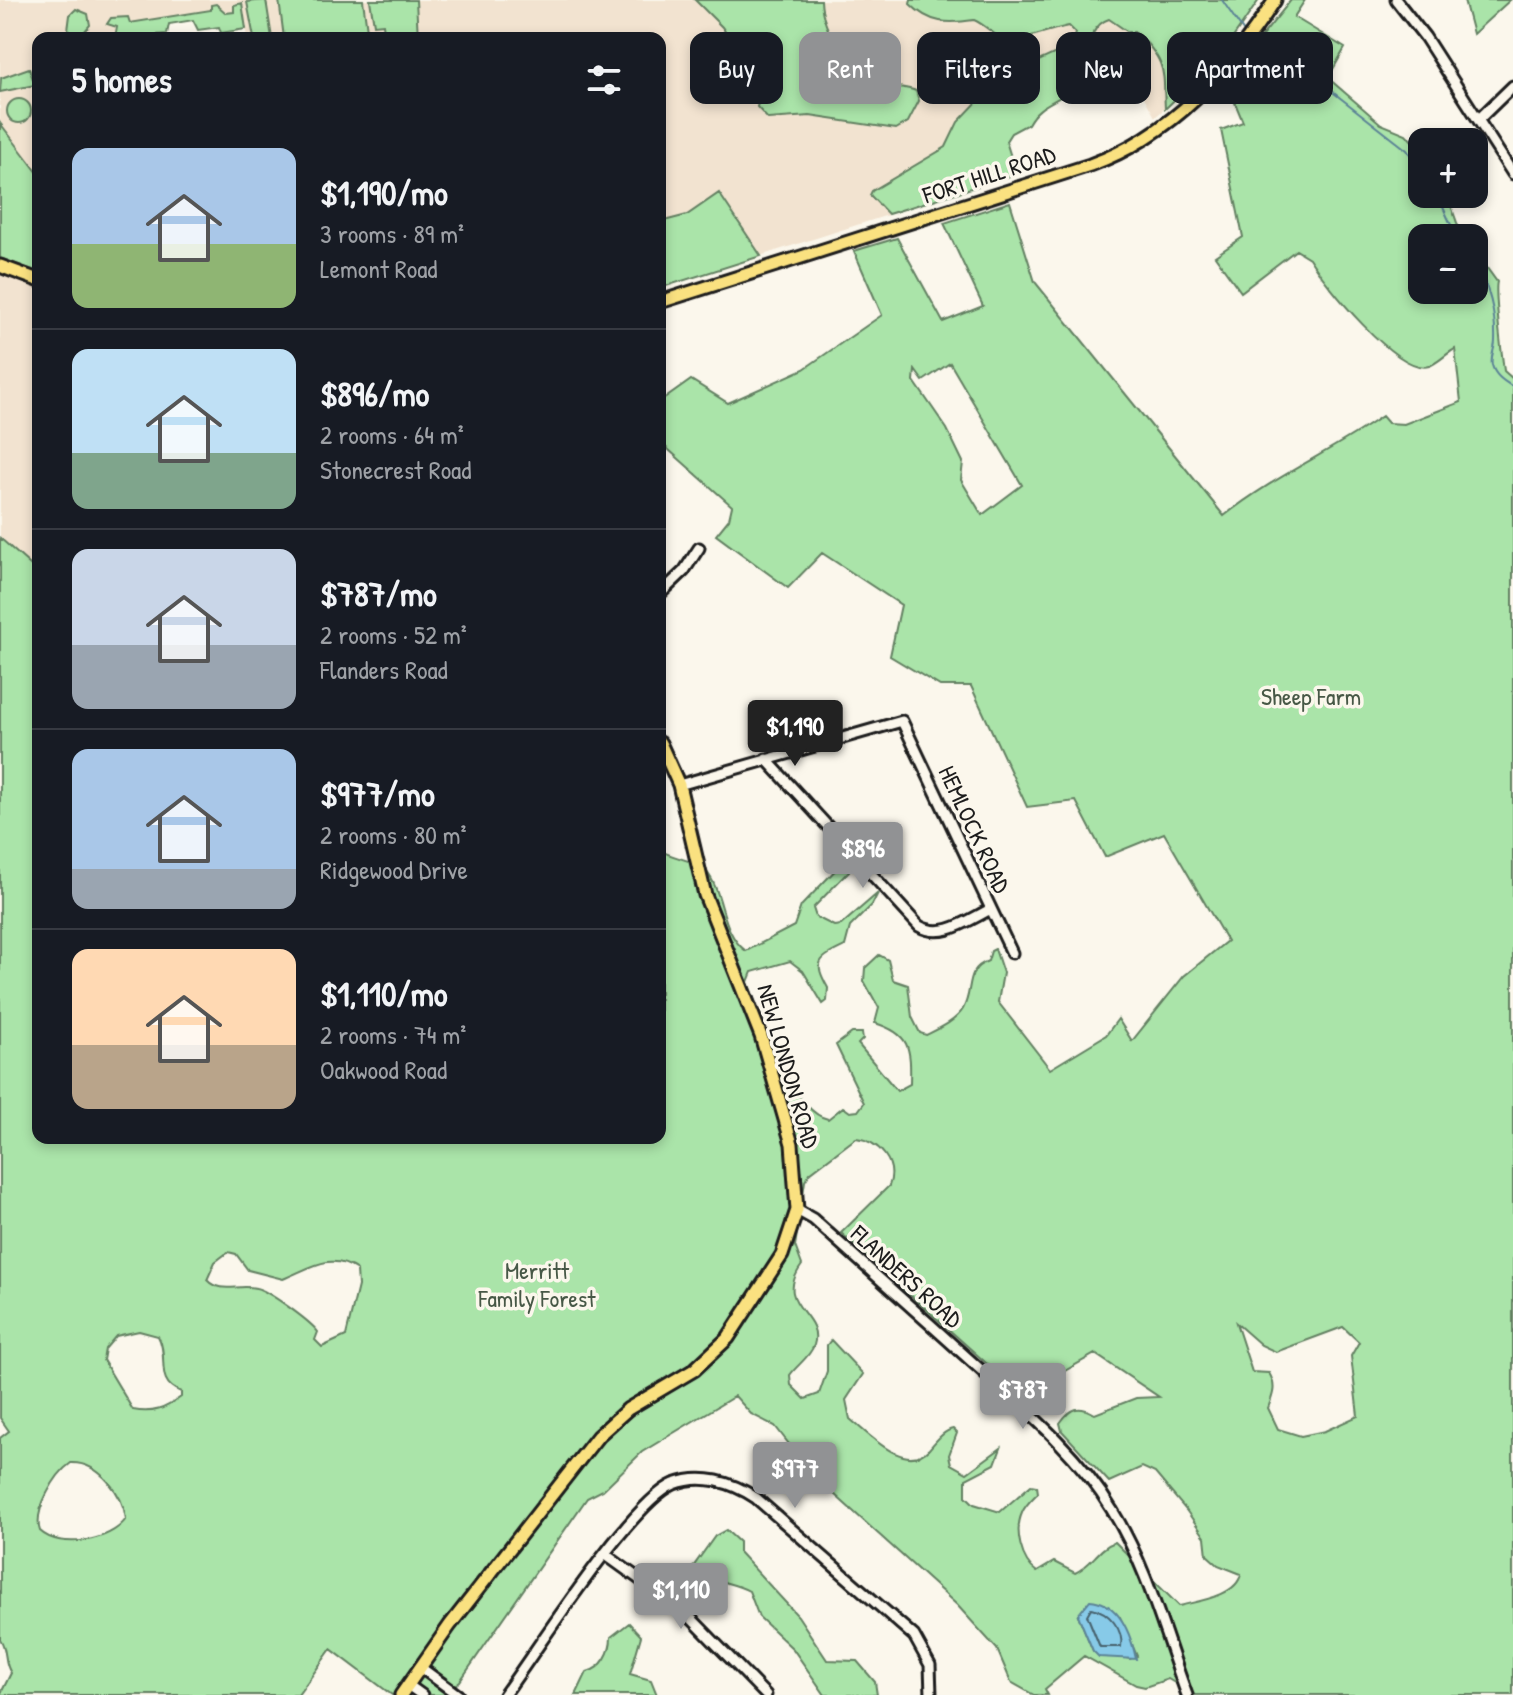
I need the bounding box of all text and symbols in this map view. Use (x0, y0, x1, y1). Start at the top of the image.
chip: Buy (690, 32, 783, 104)
chip: Rent (799, 32, 901, 104)
chip: Filters (917, 32, 1040, 104)
chip: New (1056, 32, 1151, 104)
chip: Apartment (1167, 32, 1333, 104)
text: 5 homes (72, 57, 172, 103)
icon: filters (582, 58, 626, 102)
map controls (1408, 128, 1488, 304)
button: + (1408, 128, 1488, 208)
street label: FORT HILL ROAD (918, 137, 1060, 211)
text: $1,190/mo (320, 170, 448, 216)
icon: home (136, 180, 232, 276)
text: 3 rooms · 89 m² (320, 216, 464, 251)
button: − (1408, 224, 1488, 304)
text: Lemont Road (320, 251, 437, 286)
text: $896/mo (320, 371, 429, 417)
icon: home (136, 381, 232, 477)
text: 2 rooms · 64 m² (320, 417, 464, 452)
text: Stonecrest Road (320, 452, 471, 487)
text: $787/mo (320, 571, 437, 617)
icon: home (136, 581, 232, 677)
text: 2 rooms · 52 m² (320, 617, 467, 652)
text: Flanders Road (320, 652, 448, 687)
park label: Sheep Farm (1261, 680, 1361, 712)
pin: $1,190 (730, 700, 860, 768)
text: $1,190 (766, 708, 824, 743)
street label: HEMLOCK ROAD (932, 760, 1019, 898)
text: $977/mo (320, 771, 435, 817)
icon: home (136, 781, 232, 877)
text: 2 rooms · 80 m² (320, 817, 467, 852)
pin: $896 (816, 822, 910, 890)
text: $896 (841, 830, 885, 865)
text: Ridgewood Drive (320, 852, 468, 887)
text: $1,110/mo (320, 971, 448, 1017)
street label: NEW LONDON ROAD (750, 980, 828, 1152)
icon: home (136, 981, 232, 1077)
text: 2 rooms · 74 m² (320, 1017, 466, 1052)
text: Oakwood Road (320, 1052, 447, 1087)
street label: FLANDERS ROAD (844, 1217, 970, 1335)
park label: Merritt Family Forest (477, 1254, 596, 1314)
pin: $787 (976, 1363, 1070, 1431)
text: $787 (998, 1371, 1048, 1406)
pin: $977 (748, 1442, 842, 1510)
text: $977 (771, 1450, 819, 1485)
pin: $1,110 (616, 1563, 746, 1631)
text: $1,110 (652, 1571, 710, 1606)

